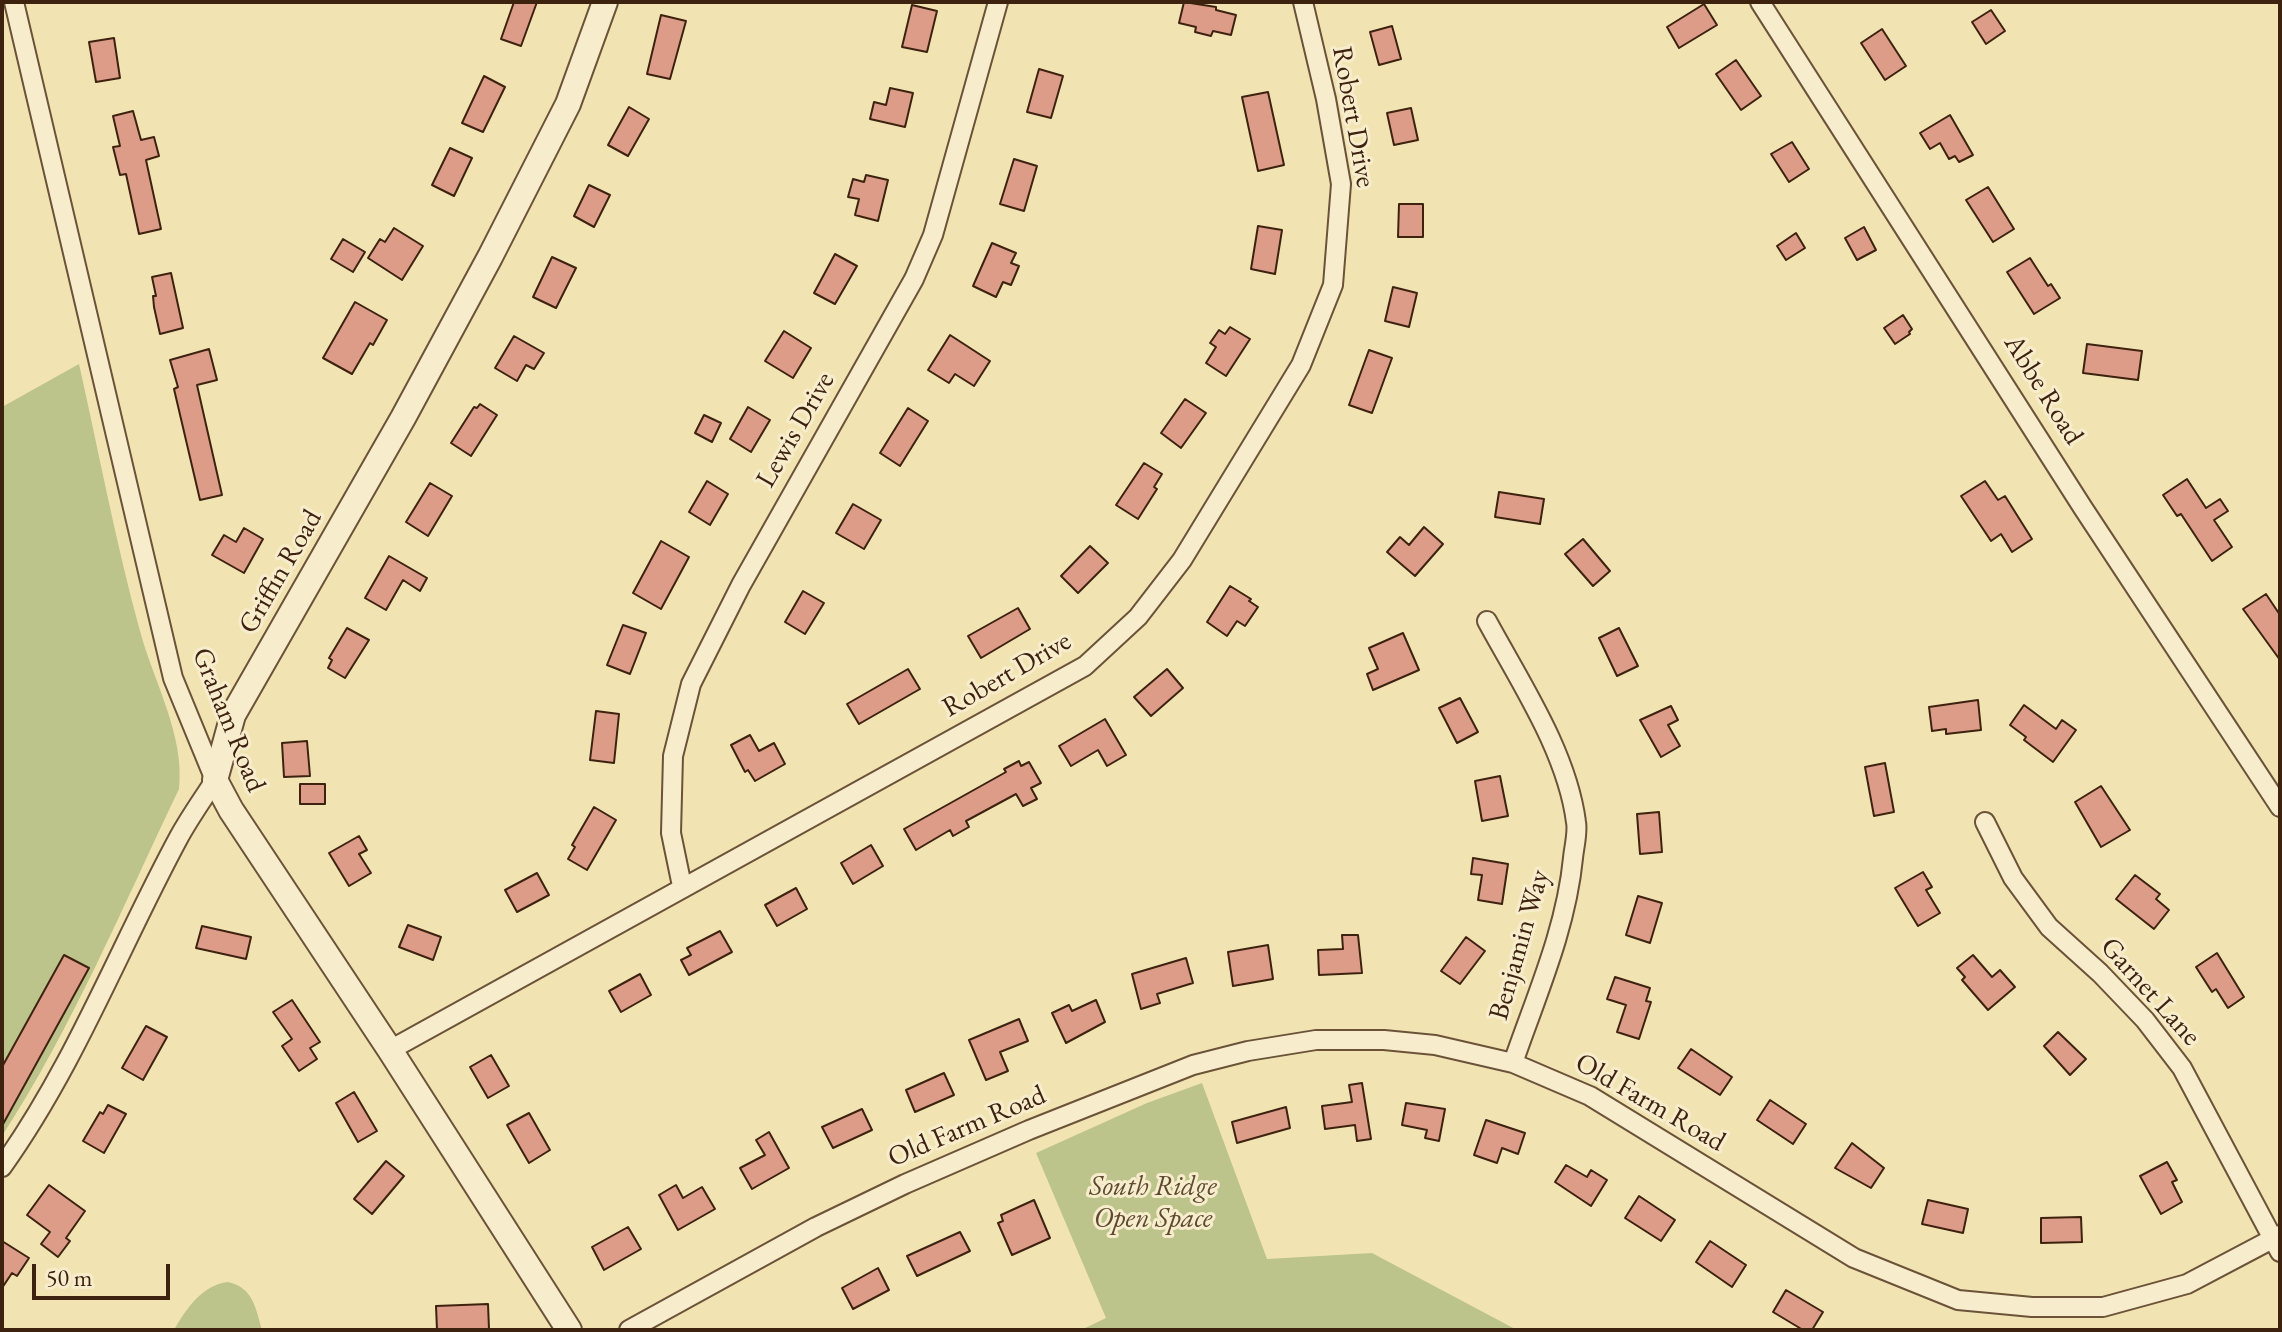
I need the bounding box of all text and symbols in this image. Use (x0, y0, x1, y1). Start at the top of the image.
street label: Robert Drive (1324, 44, 1382, 190)
street label: Abbe Road (1996, 329, 2090, 451)
street label: Lewis Drive (750, 366, 842, 494)
street label: Griffin Road (232, 504, 330, 640)
street label: Robert Drive (937, 625, 1077, 725)
street label: Graham Road (184, 643, 272, 797)
street label: Benjamin Way (1483, 866, 1557, 1024)
street label: Garnet Lane (2093, 931, 2207, 1053)
street label: Old Farm Road (1569, 1046, 1731, 1160)
street label: Old Farm Road (883, 1079, 1051, 1175)
park label: South Ridge Open Space (1089, 1170, 1217, 1236)
scale bar (36, 1248, 174, 1298)
text: 50 m (46, 1262, 93, 1293)

